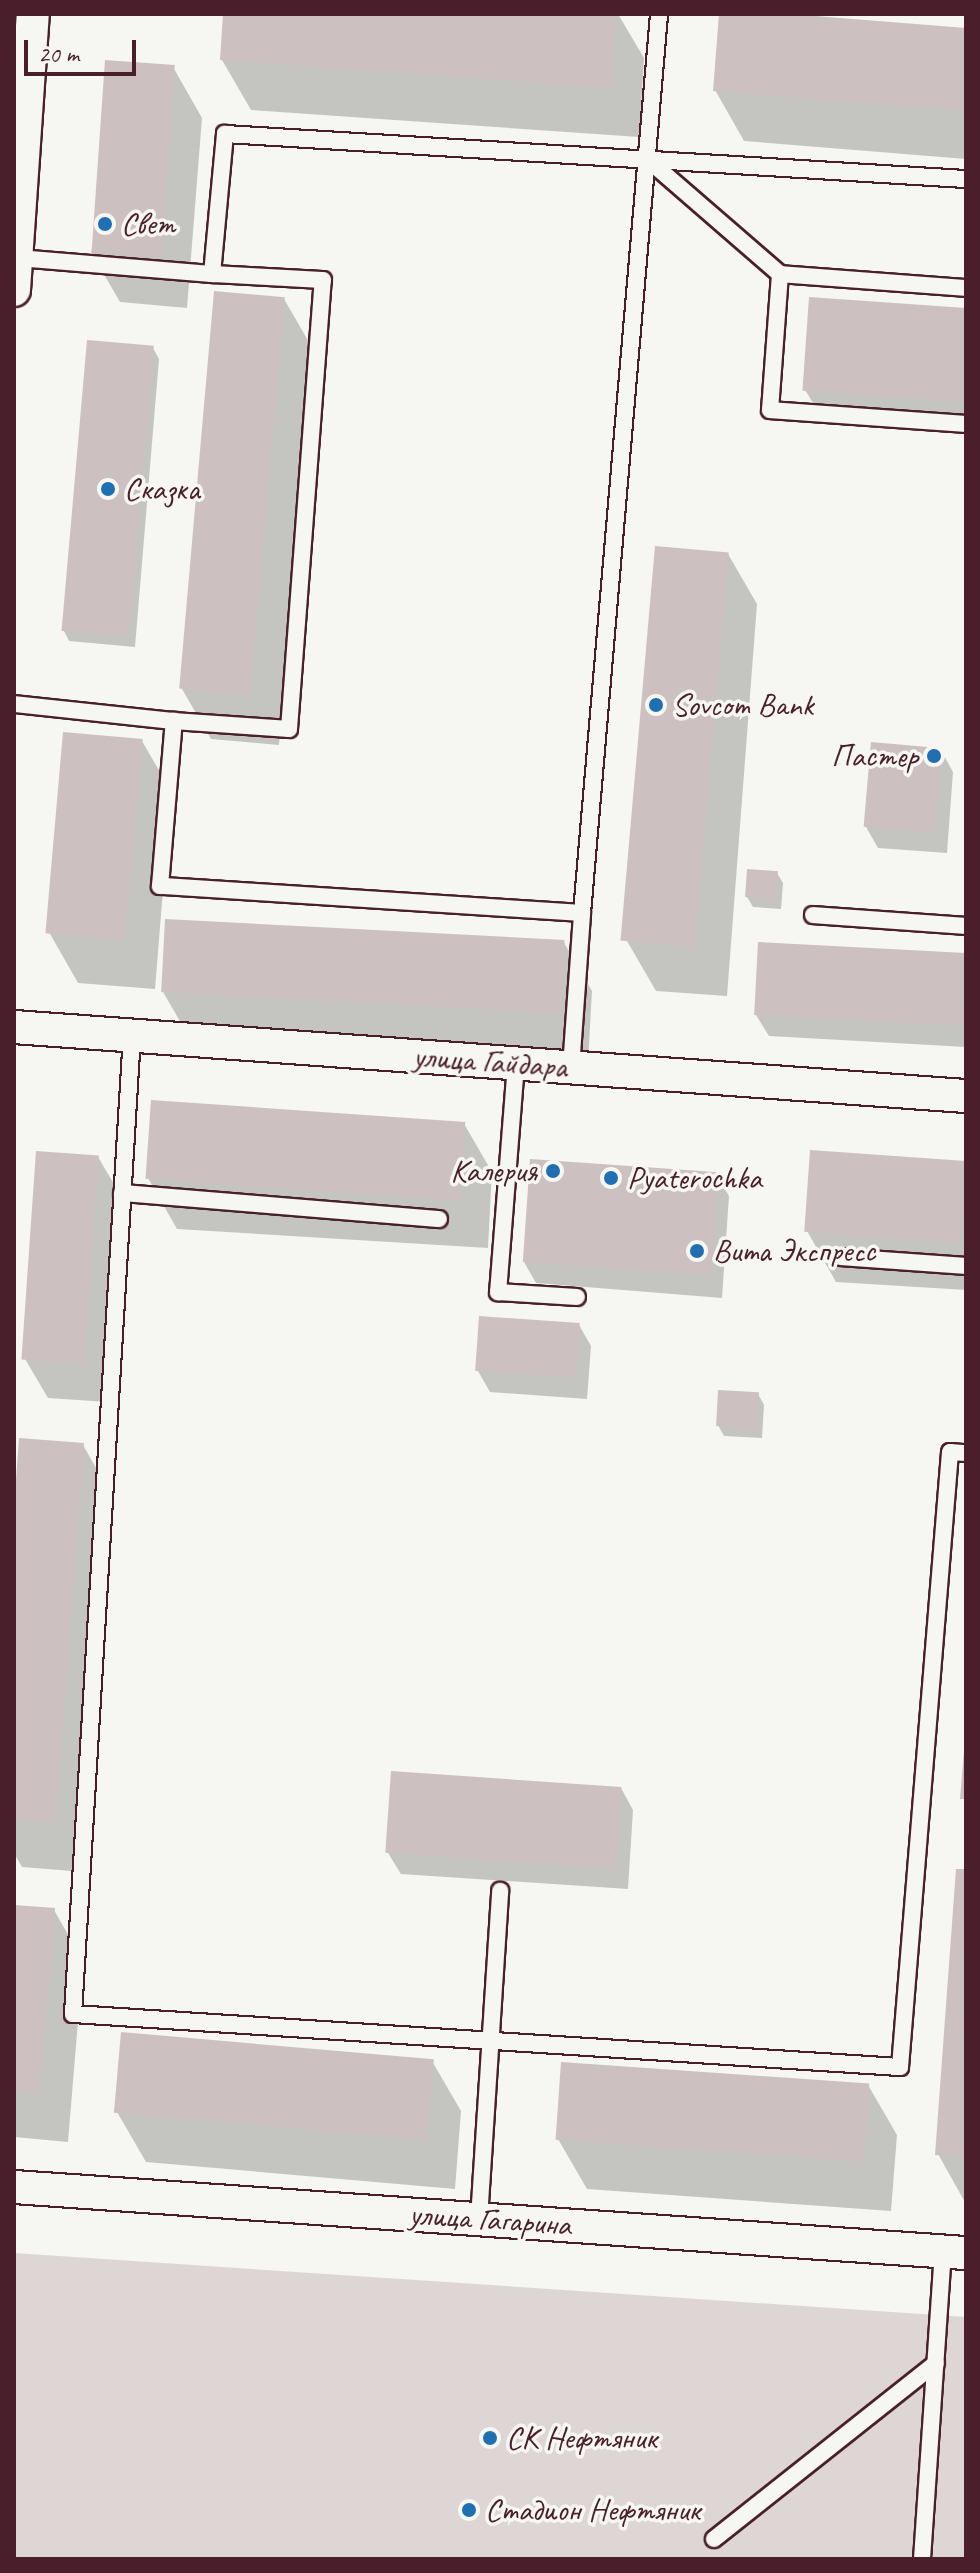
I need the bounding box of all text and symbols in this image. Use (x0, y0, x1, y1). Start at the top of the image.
scale bar (28, 24, 140, 74)
text: 20 m (38, 39, 79, 69)
place label: Свет (121, 205, 175, 243)
marker: Свет (96, 215, 114, 233)
place label: Сказка (124, 470, 200, 508)
marker: Сказка (99, 480, 117, 498)
place label: Sovcom Bank (672, 686, 814, 724)
marker: Sovcom Bank (647, 696, 665, 714)
place label: Пастер (831, 737, 918, 775)
marker: Пастер (925, 747, 943, 765)
street label: улица Гайдара (412, 1037, 568, 1087)
place label: Калерия (451, 1152, 537, 1190)
place label: Pyaterochka (627, 1159, 762, 1197)
marker: Калерия (544, 1162, 562, 1180)
marker: Pyaterochka (602, 1169, 620, 1187)
place label: Вита Экспресс (713, 1232, 874, 1270)
marker: Вита Экспресс (688, 1242, 706, 1260)
street label: улица Гагарина (407, 2195, 573, 2245)
place label: СК Нефтяник (506, 2419, 657, 2457)
marker: СК Нефтяник (481, 2429, 499, 2447)
place label: Стадион Нефтяник (485, 2491, 700, 2529)
marker: Стадион Нефтяник (460, 2501, 478, 2519)

